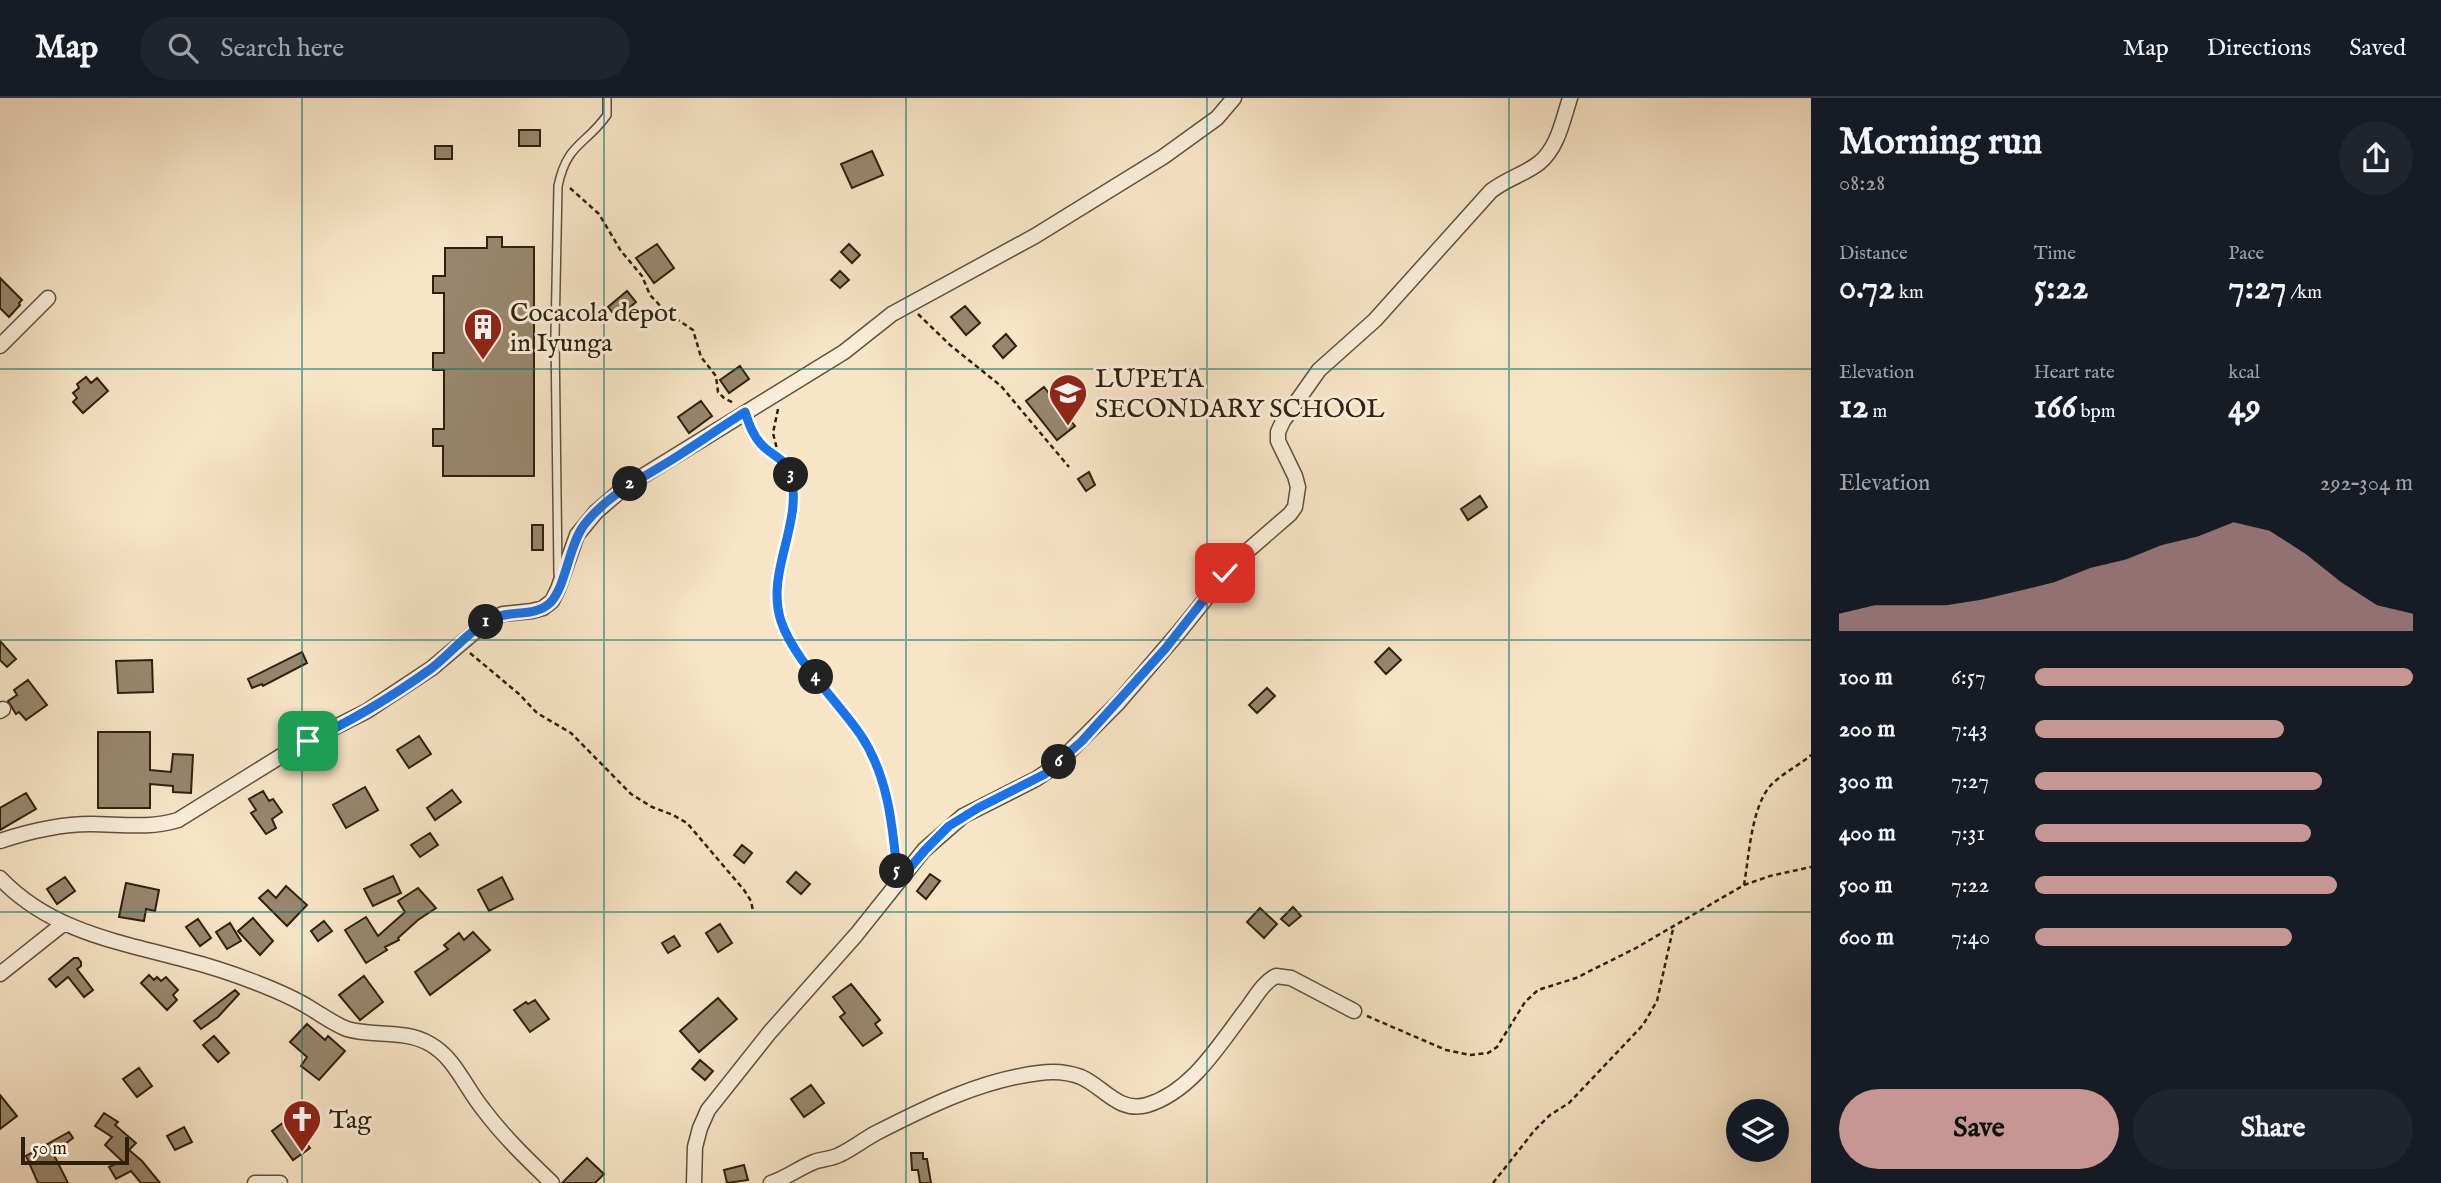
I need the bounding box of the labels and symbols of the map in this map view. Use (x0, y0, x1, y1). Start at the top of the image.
place label: Cocacola depot in Iyunga (510, 297, 677, 360)
building icon: Cocacola depot in Iyunga (462, 306, 504, 361)
place label: LUPETA SECONDARY SCHOOL (1095, 363, 1385, 426)
school or university icon: LUPETA SECONDARY SCHOOL (1047, 372, 1089, 427)
pin: 3 (774, 458, 808, 492)
pin: 2 (612, 466, 648, 502)
pin (1195, 543, 1255, 603)
pin: 1 (468, 604, 504, 640)
pin: 4 (798, 660, 834, 694)
pin (278, 711, 338, 771)
pin: 6 (1042, 744, 1076, 780)
pin: 5 (880, 854, 914, 888)
church icon: Tag (281, 1098, 323, 1153)
place label: Tag (329, 1104, 372, 1137)
scale bar (21, 1134, 130, 1166)

